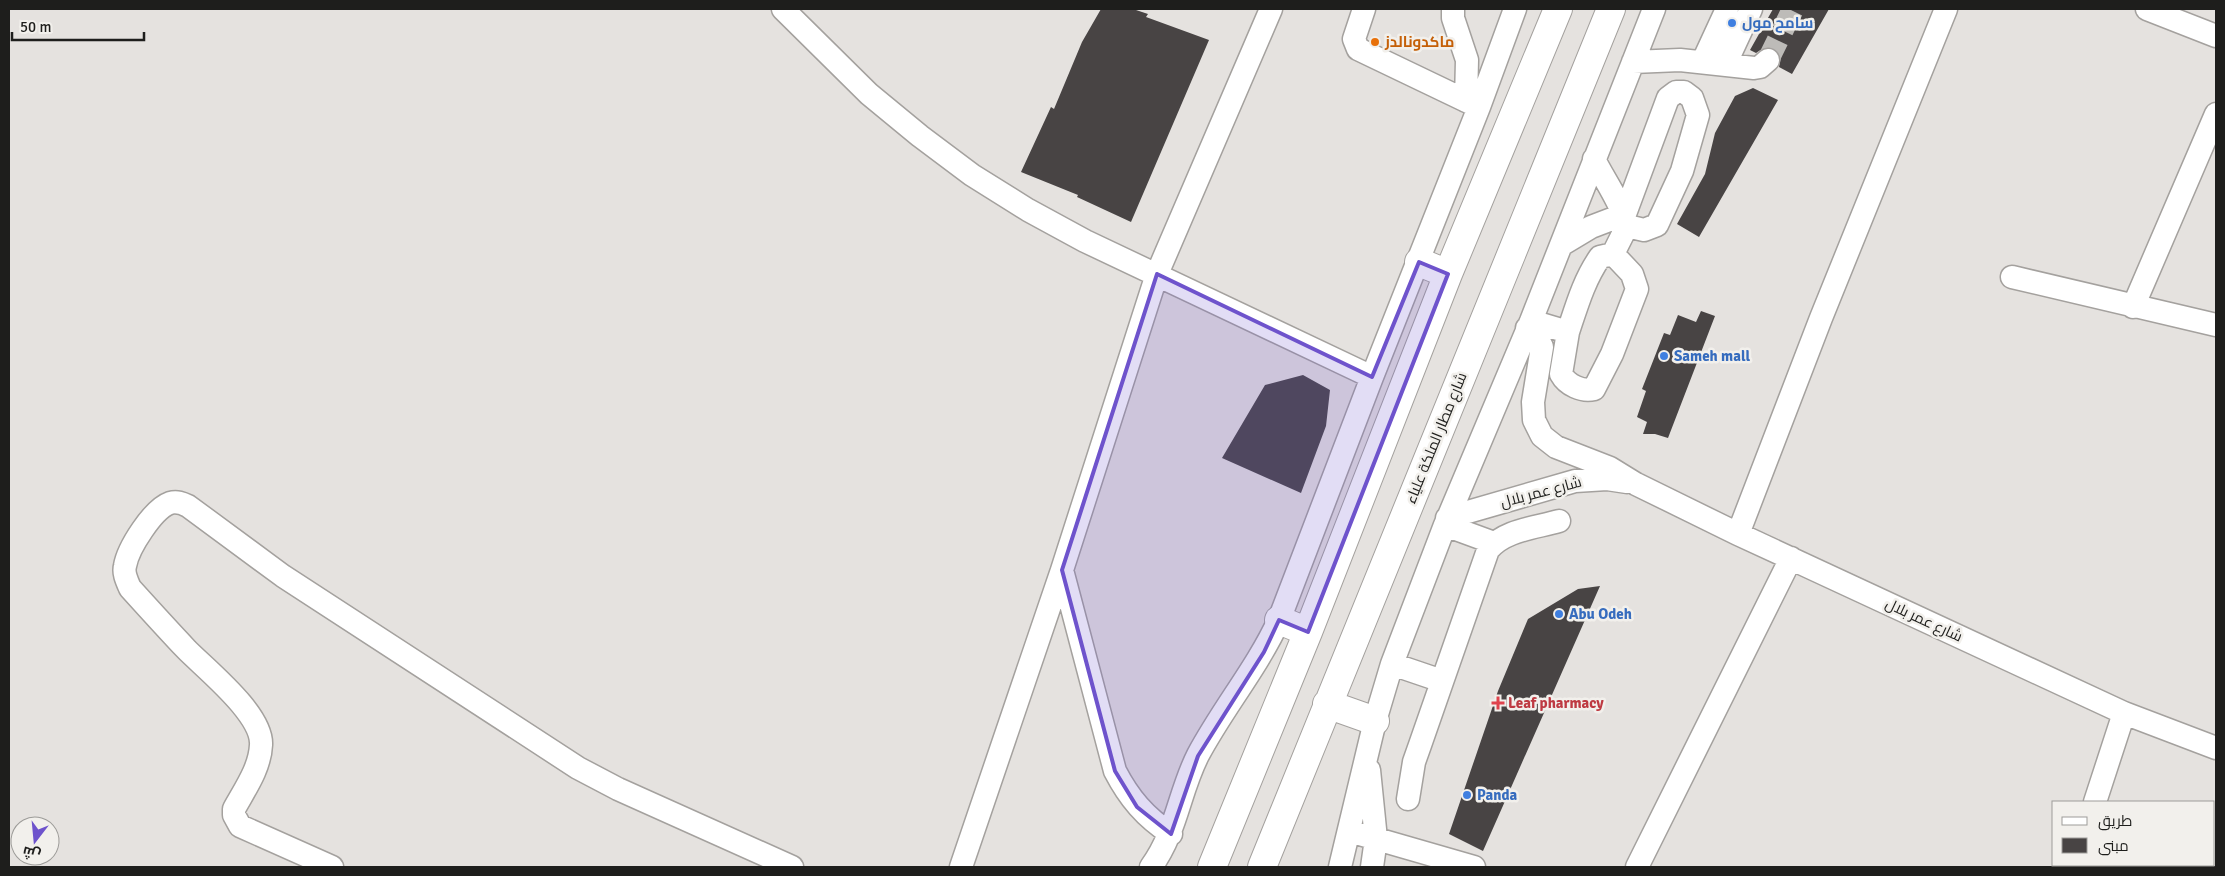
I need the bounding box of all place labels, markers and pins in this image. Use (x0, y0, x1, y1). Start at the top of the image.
place label: سامح مول (1742, 14, 1813, 33)
marker: سامح مول (1726, 17, 1738, 29)
place label: ماكدونالدز (1384, 33, 1455, 51)
marker: ماكدونالدز (1369, 36, 1381, 48)
place label: Sameh mall (1674, 347, 1750, 365)
marker: Sameh mall (1658, 350, 1670, 362)
place label: Abu Odeh (1569, 605, 1632, 623)
marker: Abu Odeh (1553, 608, 1565, 620)
place label: Leaf pharmacy (1508, 694, 1604, 712)
marker: Leaf pharmacy (1492, 697, 1504, 709)
place label: Panda (1477, 786, 1518, 804)
marker: Panda (1461, 789, 1473, 801)

